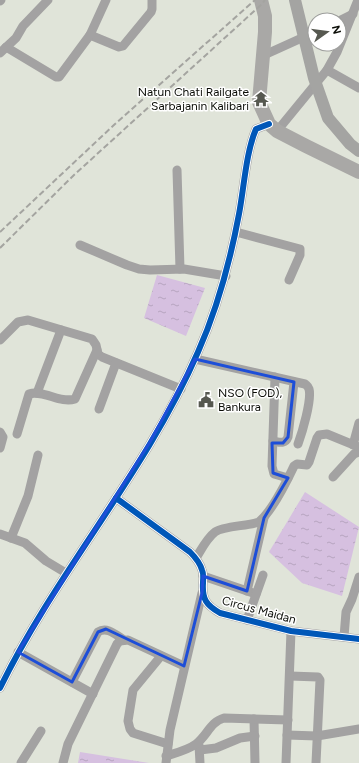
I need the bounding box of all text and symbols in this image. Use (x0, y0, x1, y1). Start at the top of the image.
north arrow (307, 12, 347, 52)
text: N (329, 24, 344, 35)
place label: Natun Chati Railgate Sarbajanin Kalibari (138, 85, 249, 113)
temple icon: Natun Chati Railgate Sarbajanin Kalibari (252, 90, 270, 108)
place label: NSO (FOD), Bankura (218, 386, 282, 414)
public building icon: NSO (FOD), Bankura (197, 391, 215, 409)
street label: Circus Maidan (220, 593, 298, 627)

